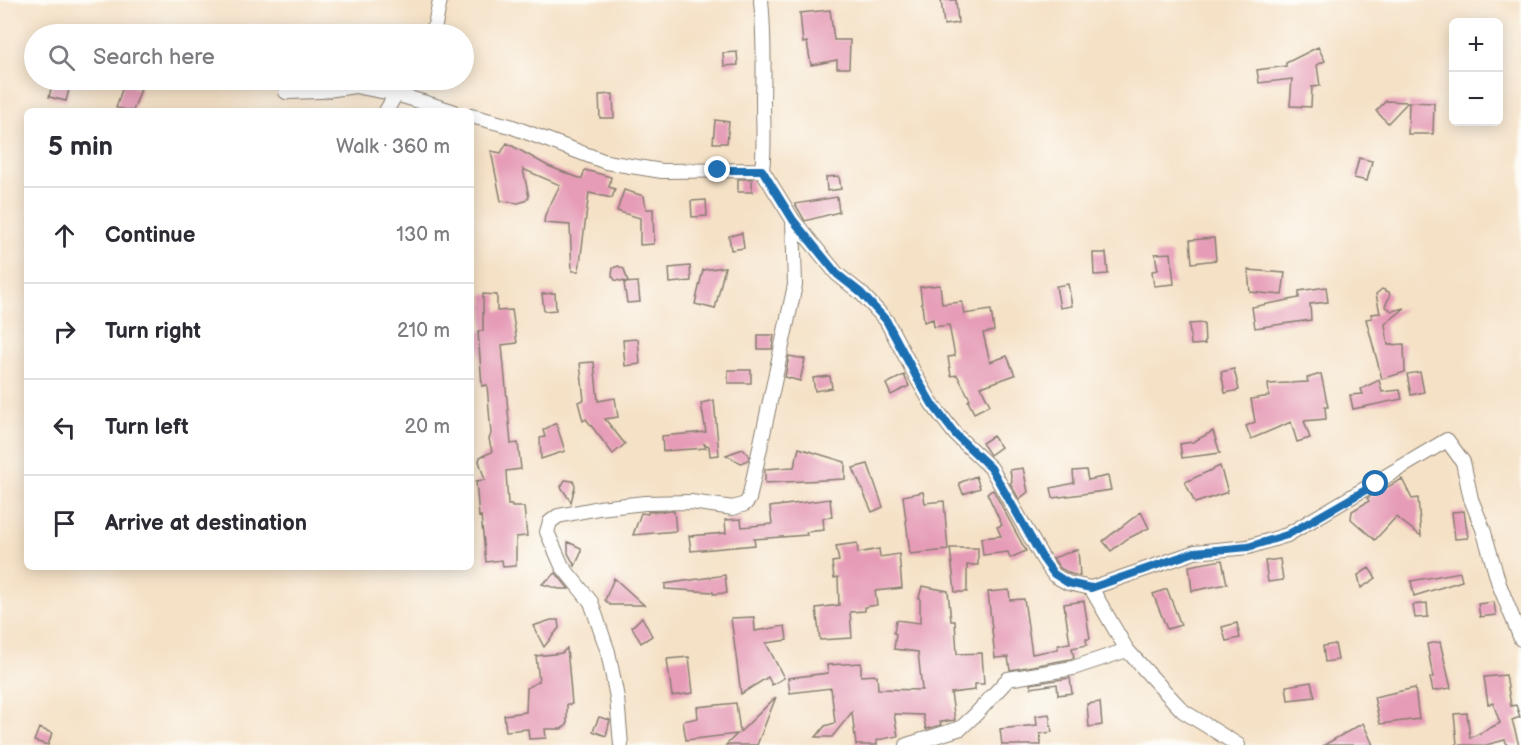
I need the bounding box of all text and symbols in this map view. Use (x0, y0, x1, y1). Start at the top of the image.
map controls (1449, 18, 1503, 126)
button: + (1449, 18, 1503, 72)
search box (24, 24, 474, 90)
icon: search (45, 41, 78, 74)
text: Search here (93, 44, 215, 71)
button: − (1449, 72, 1503, 126)
text: 5 min (48, 132, 113, 163)
text: Walk · 360 m (336, 135, 450, 159)
route end (704, 156, 730, 182)
icon: ahead (48, 219, 81, 252)
text: Continue (105, 222, 195, 249)
text: 130 m (396, 223, 450, 247)
icon: right (48, 315, 81, 348)
text: Turn right (105, 318, 201, 345)
text: 210 m (397, 319, 450, 343)
icon: left (48, 411, 81, 444)
text: Turn left (105, 414, 189, 441)
text: 20 m (405, 415, 450, 439)
route start (1362, 470, 1388, 496)
icon: arrive (48, 507, 81, 540)
text: Arrive at destination (105, 510, 307, 537)

